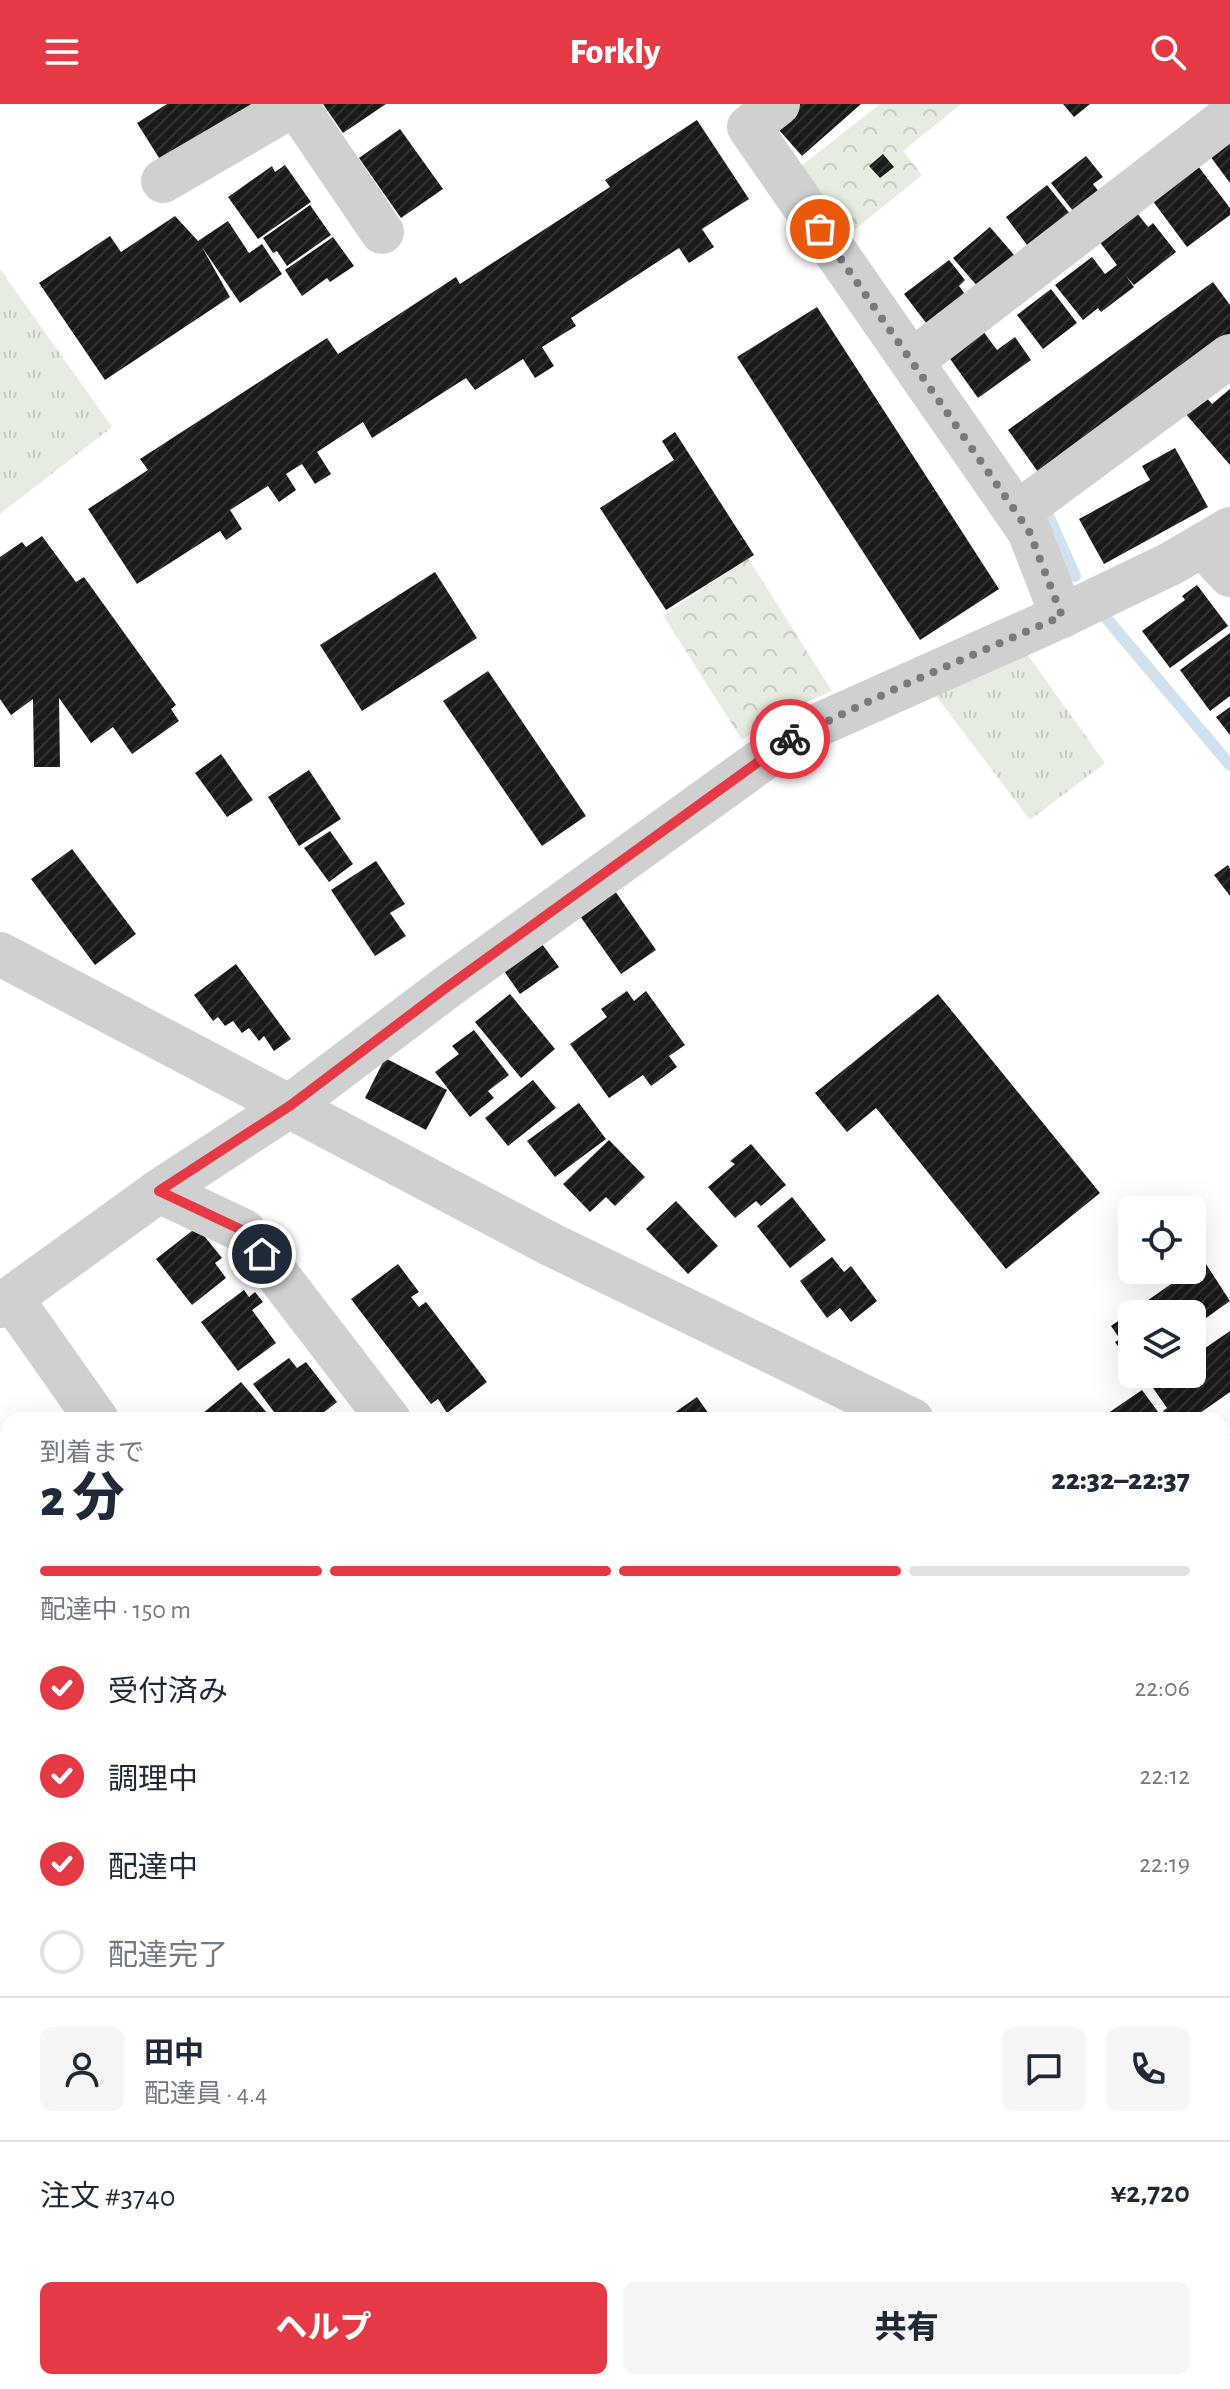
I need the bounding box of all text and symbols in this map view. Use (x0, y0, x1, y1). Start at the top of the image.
icon: menu (40, 30, 84, 74)
icon: search (1146, 30, 1190, 74)
text: Forkly (570, 34, 660, 70)
pin (786, 195, 854, 263)
icon: bag (798, 207, 842, 251)
courier (750, 699, 830, 779)
icon: bike (768, 717, 812, 761)
map controls (1118, 1196, 1206, 1388)
button: locate (1118, 1196, 1206, 1284)
pin (228, 1220, 296, 1288)
icon: home (240, 1232, 284, 1276)
button: layers (1118, 1300, 1206, 1388)
text: 到着まで (40, 1440, 144, 1466)
text: 22:32–22:37 (1051, 1465, 1190, 1495)
text: 2 分 (40, 1473, 124, 1525)
text: 配達中 · 150 m (40, 1597, 191, 1623)
icon: check (40, 1666, 84, 1710)
text: 22:06 (1134, 1675, 1190, 1701)
text: 受付済み (108, 1677, 228, 1707)
icon: check (40, 1754, 84, 1798)
text: 22:12 (1140, 1763, 1190, 1789)
text: 調理中 (108, 1765, 198, 1795)
icon: check (40, 1842, 84, 1886)
text: 22:19 (1139, 1851, 1190, 1877)
text: 配達中 (108, 1853, 198, 1883)
text: 配達完了 (108, 1941, 228, 1971)
button: person (40, 2027, 124, 2111)
button: chat (1002, 2027, 1086, 2111)
button: phone (1106, 2027, 1190, 2111)
text: 田中 (144, 2039, 204, 2069)
text: 配達員 · 4.4 (144, 2081, 268, 2107)
text: ¥2,720 (1111, 2178, 1190, 2208)
text: 注文 #3740 (40, 2182, 176, 2212)
button: ヘルプ (40, 2282, 607, 2374)
button: 共有 (623, 2282, 1190, 2374)

